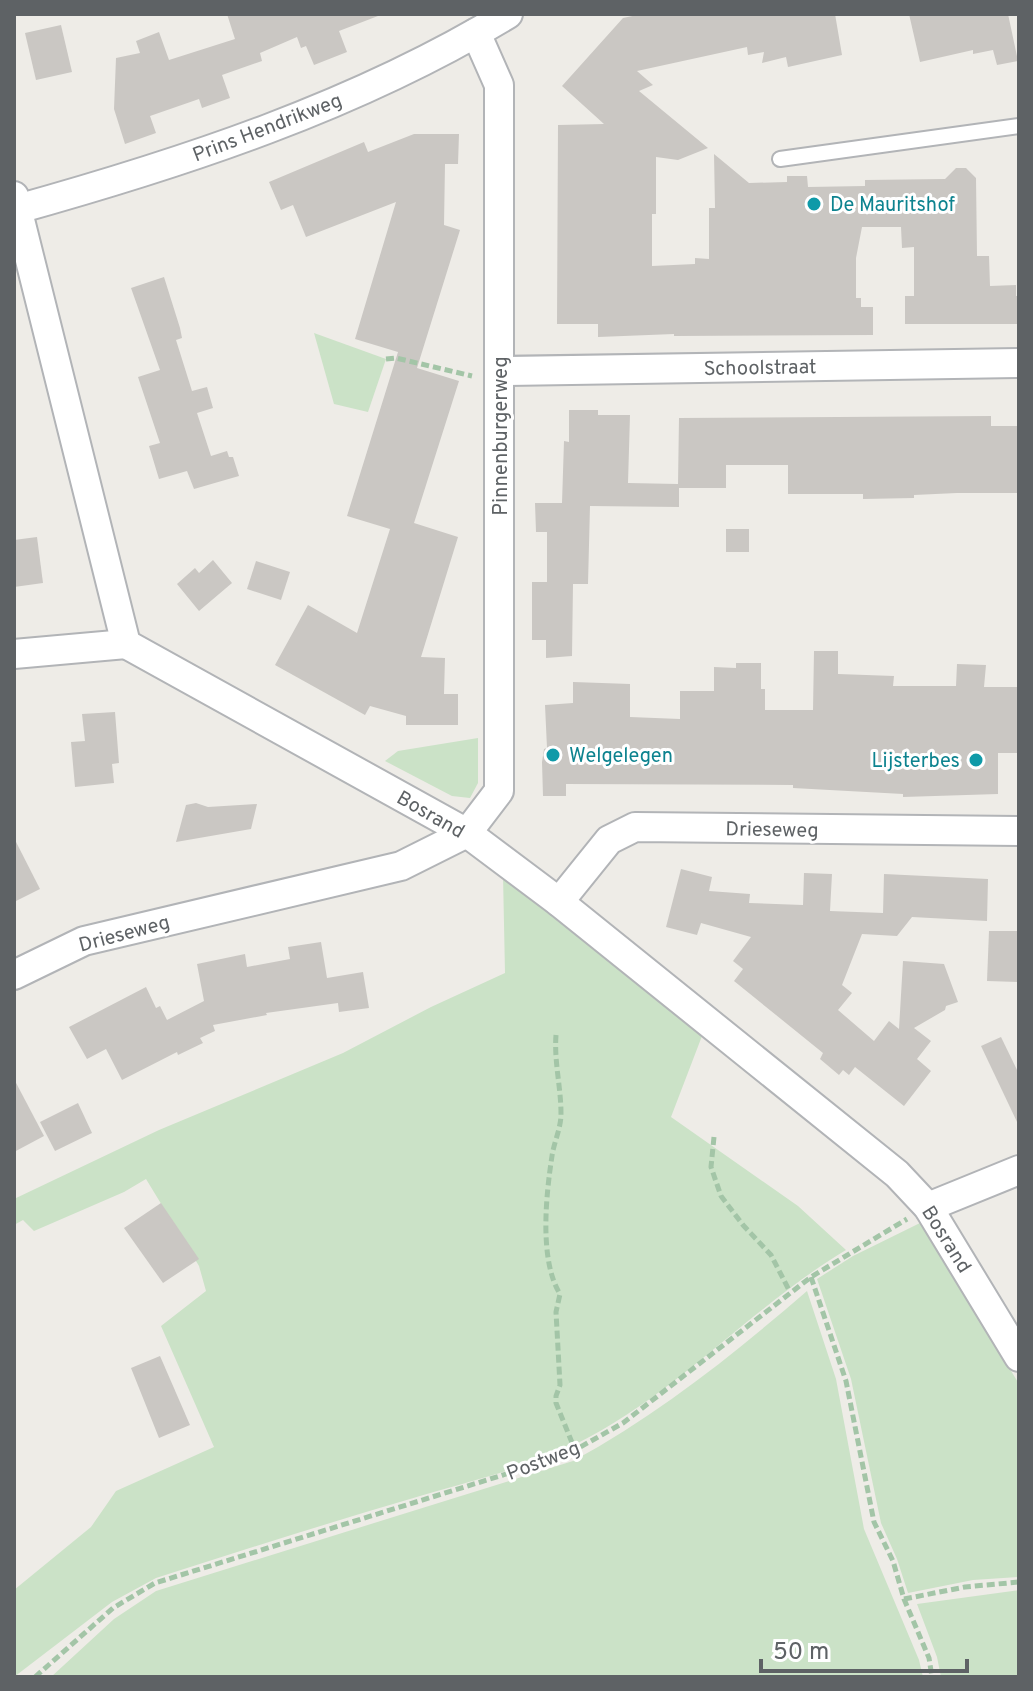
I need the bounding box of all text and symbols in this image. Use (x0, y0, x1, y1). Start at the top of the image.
street label: Prins Hendrikweg (189, 88, 346, 169)
place label: De Mauritshof (830, 193, 955, 219)
marker: De Mauritshof (805, 195, 823, 213)
street label: Schoolstraat (703, 355, 817, 383)
street label: Pinnenburgerweg (489, 356, 515, 516)
place label: Welgelegen (569, 744, 673, 770)
marker: Welgelegen (544, 746, 562, 764)
place label: Lijsterbes (871, 749, 960, 775)
marker: Lijsterbes (967, 751, 985, 769)
street label: Bosrand (391, 786, 469, 846)
street label: Drieseweg (725, 817, 819, 845)
street label: Drieseweg (76, 910, 173, 960)
street label: Bosrand (915, 1202, 976, 1279)
street label: Postweg (503, 1436, 584, 1488)
scale bar (761, 1623, 967, 1673)
text: 50 m (773, 1638, 829, 1668)

